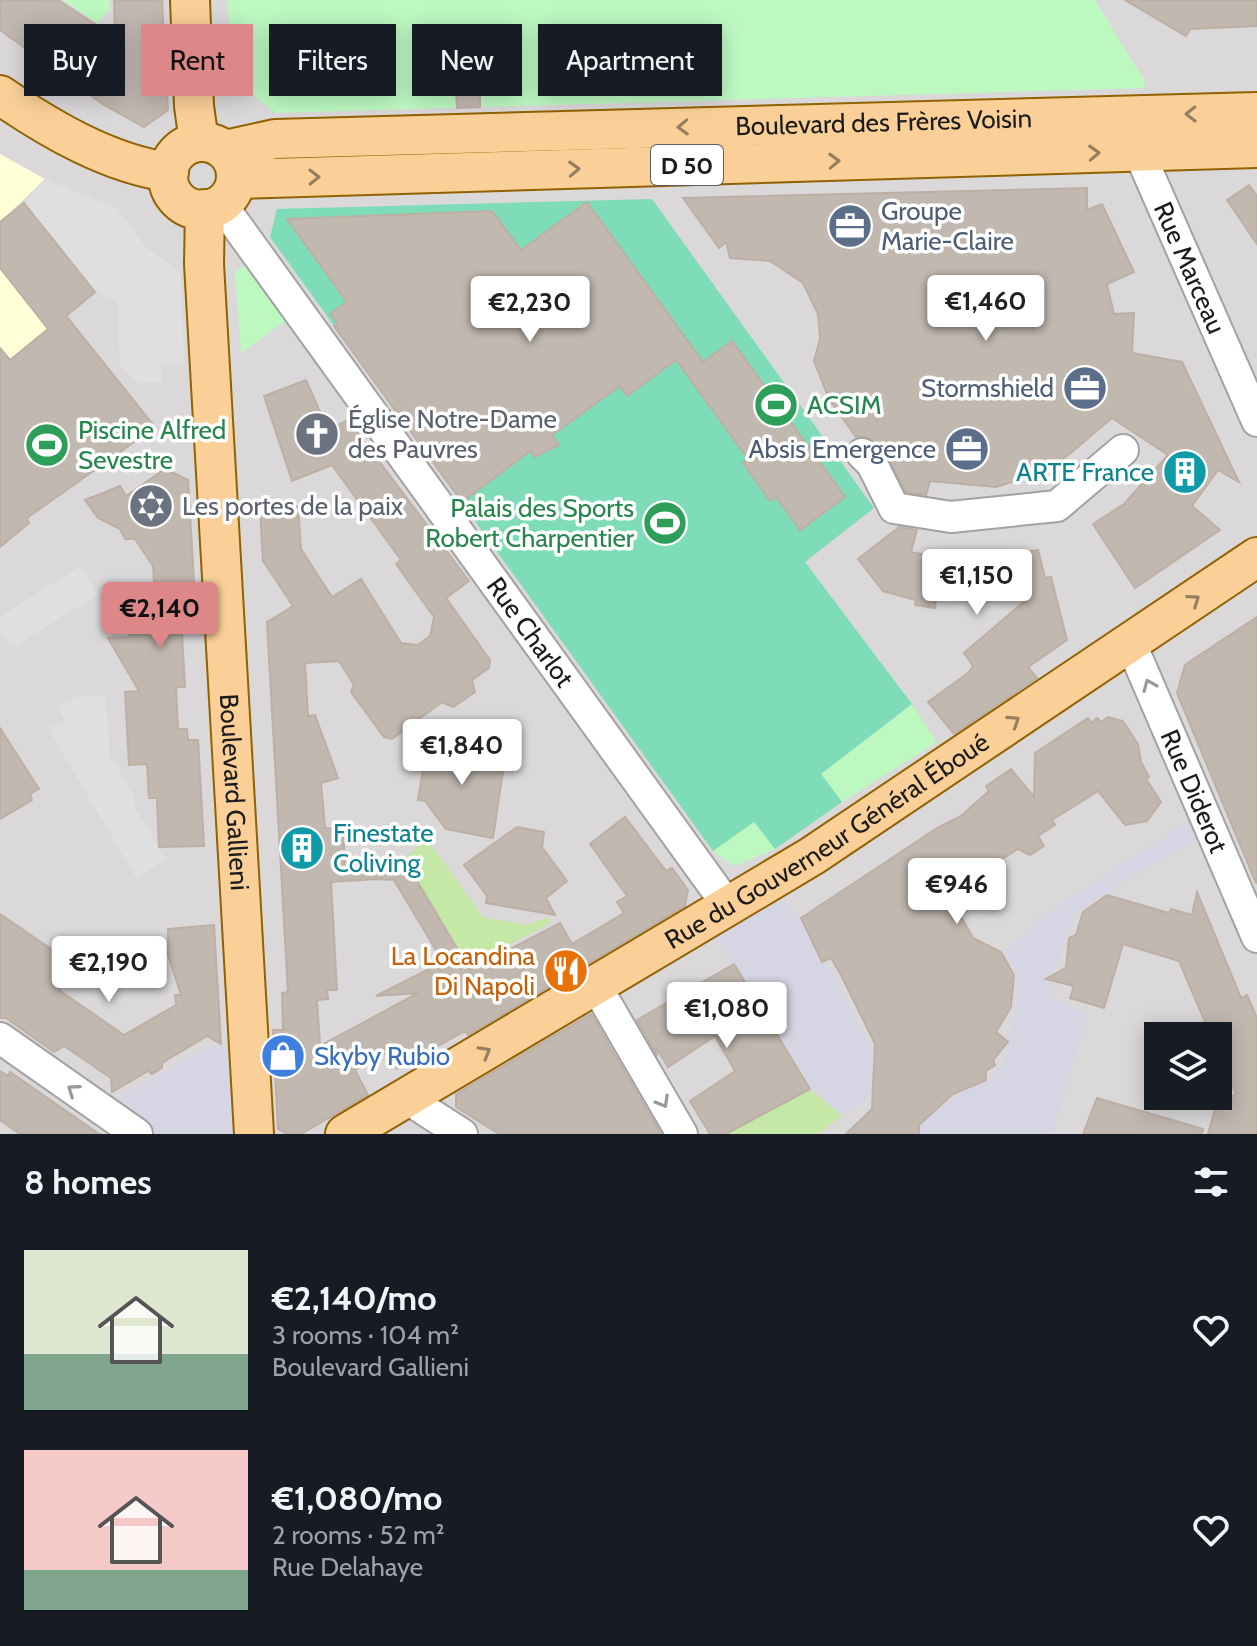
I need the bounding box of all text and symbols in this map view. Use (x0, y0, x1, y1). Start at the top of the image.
chip: Buy (24, 24, 125, 96)
chip: Rent (141, 24, 253, 96)
chip: Filters (269, 24, 396, 96)
chip: New (412, 24, 522, 96)
chip: Apartment (538, 24, 722, 96)
street label: Boulevard des Frères Voisin (735, 102, 1032, 142)
one-way arrow (1184, 105, 1197, 122)
one-way arrow (676, 119, 689, 136)
one-way arrow (1088, 144, 1101, 162)
road number: D 50 (651, 145, 723, 185)
one-way arrow (828, 152, 841, 170)
one-way arrow (568, 161, 581, 178)
one-way arrow (308, 168, 321, 185)
place label: Groupe Marie-Claire (881, 195, 1014, 257)
street label: Rue Marceau (1147, 197, 1233, 338)
office icon: Groupe Marie-Claire (826, 202, 874, 250)
pin: €1,460 (921, 275, 1051, 343)
pin: €2,230 (465, 276, 595, 344)
text: €1,460 (945, 285, 1027, 317)
text: €2,230 (489, 286, 571, 318)
office icon: Stormshield (1061, 364, 1109, 412)
place label: Stormshield (921, 372, 1054, 404)
sports icon: ACSIM (752, 381, 800, 429)
place label: ACSIM (807, 389, 882, 421)
place label: Église Notre-Dame des Pauvres (348, 403, 557, 465)
church icon: Église Notre-Dame des Pauvres (293, 410, 341, 458)
place label: Piscine Alfred Sevestre (78, 414, 226, 476)
sports icon: Piscine Alfred Sevestre (23, 421, 71, 469)
office icon: Absis Emergence (943, 425, 991, 473)
place label: Absis Emergence (749, 433, 936, 465)
building icon: ARTE France (1161, 448, 1209, 496)
place label: ARTE France (1016, 456, 1154, 488)
synagogue icon: Les portes de la paix (127, 482, 175, 530)
place label: Les portes de la paix (182, 490, 404, 522)
place label: Palais des Sports Robert Charpentier (425, 492, 635, 554)
sports icon: Palais des Sports Robert Charpentier (641, 499, 689, 547)
pin: €1,150 (912, 549, 1042, 617)
text: €1,150 (940, 559, 1014, 591)
street label: Rue Charlot (480, 571, 581, 693)
pin: €2,140 (95, 582, 225, 650)
text: €2,140 (120, 592, 200, 624)
one-way arrow (1186, 595, 1200, 610)
one-way arrow (1143, 679, 1159, 693)
street label: Boulevard Gallieni (213, 693, 256, 891)
one-way arrow (1005, 716, 1019, 731)
pin: €1,840 (397, 719, 527, 787)
street label: Rue Diderot (1154, 725, 1235, 858)
street label: Rue du Gouverneur Général Éboué (659, 726, 995, 956)
text: €1,840 (421, 729, 503, 761)
place label: Finestate Coliving (333, 817, 434, 879)
building icon: Finestate Coliving (278, 824, 326, 872)
pin: €946 (910, 858, 1004, 926)
text: €946 (926, 868, 988, 900)
pin: €2,190 (44, 936, 174, 1004)
place label: La Locandina Di Napoli (391, 940, 536, 1002)
text: €2,190 (70, 946, 148, 978)
restaurant icon: La Locandina Di Napoli (542, 947, 590, 995)
pin: €1,080 (662, 982, 792, 1050)
text: €1,080 (685, 992, 769, 1024)
map controls (1144, 1022, 1232, 1110)
button: layers (1144, 1022, 1232, 1110)
shop icon: Skyby Rubio (259, 1032, 307, 1080)
place label: Skyby Rubio (314, 1040, 450, 1072)
one-way arrow (476, 1046, 491, 1062)
one-way arrow (67, 1085, 82, 1100)
one-way arrow (653, 1093, 669, 1108)
icon: filters (1189, 1160, 1233, 1204)
text: 8 homes (24, 1161, 152, 1203)
text: €2,140/mo (272, 1277, 437, 1319)
icon: home (88, 1282, 184, 1378)
icon: heart (1189, 1308, 1233, 1352)
text: 3 rooms · 104 m² (272, 1319, 459, 1351)
text: Boulevard Gallieni (272, 1351, 469, 1383)
text: €1,080/mo (272, 1477, 442, 1519)
icon: home (88, 1482, 184, 1578)
icon: heart (1189, 1508, 1233, 1552)
text: 2 rooms · 52 m² (272, 1519, 444, 1551)
text: Rue Delahaye (272, 1551, 423, 1583)

